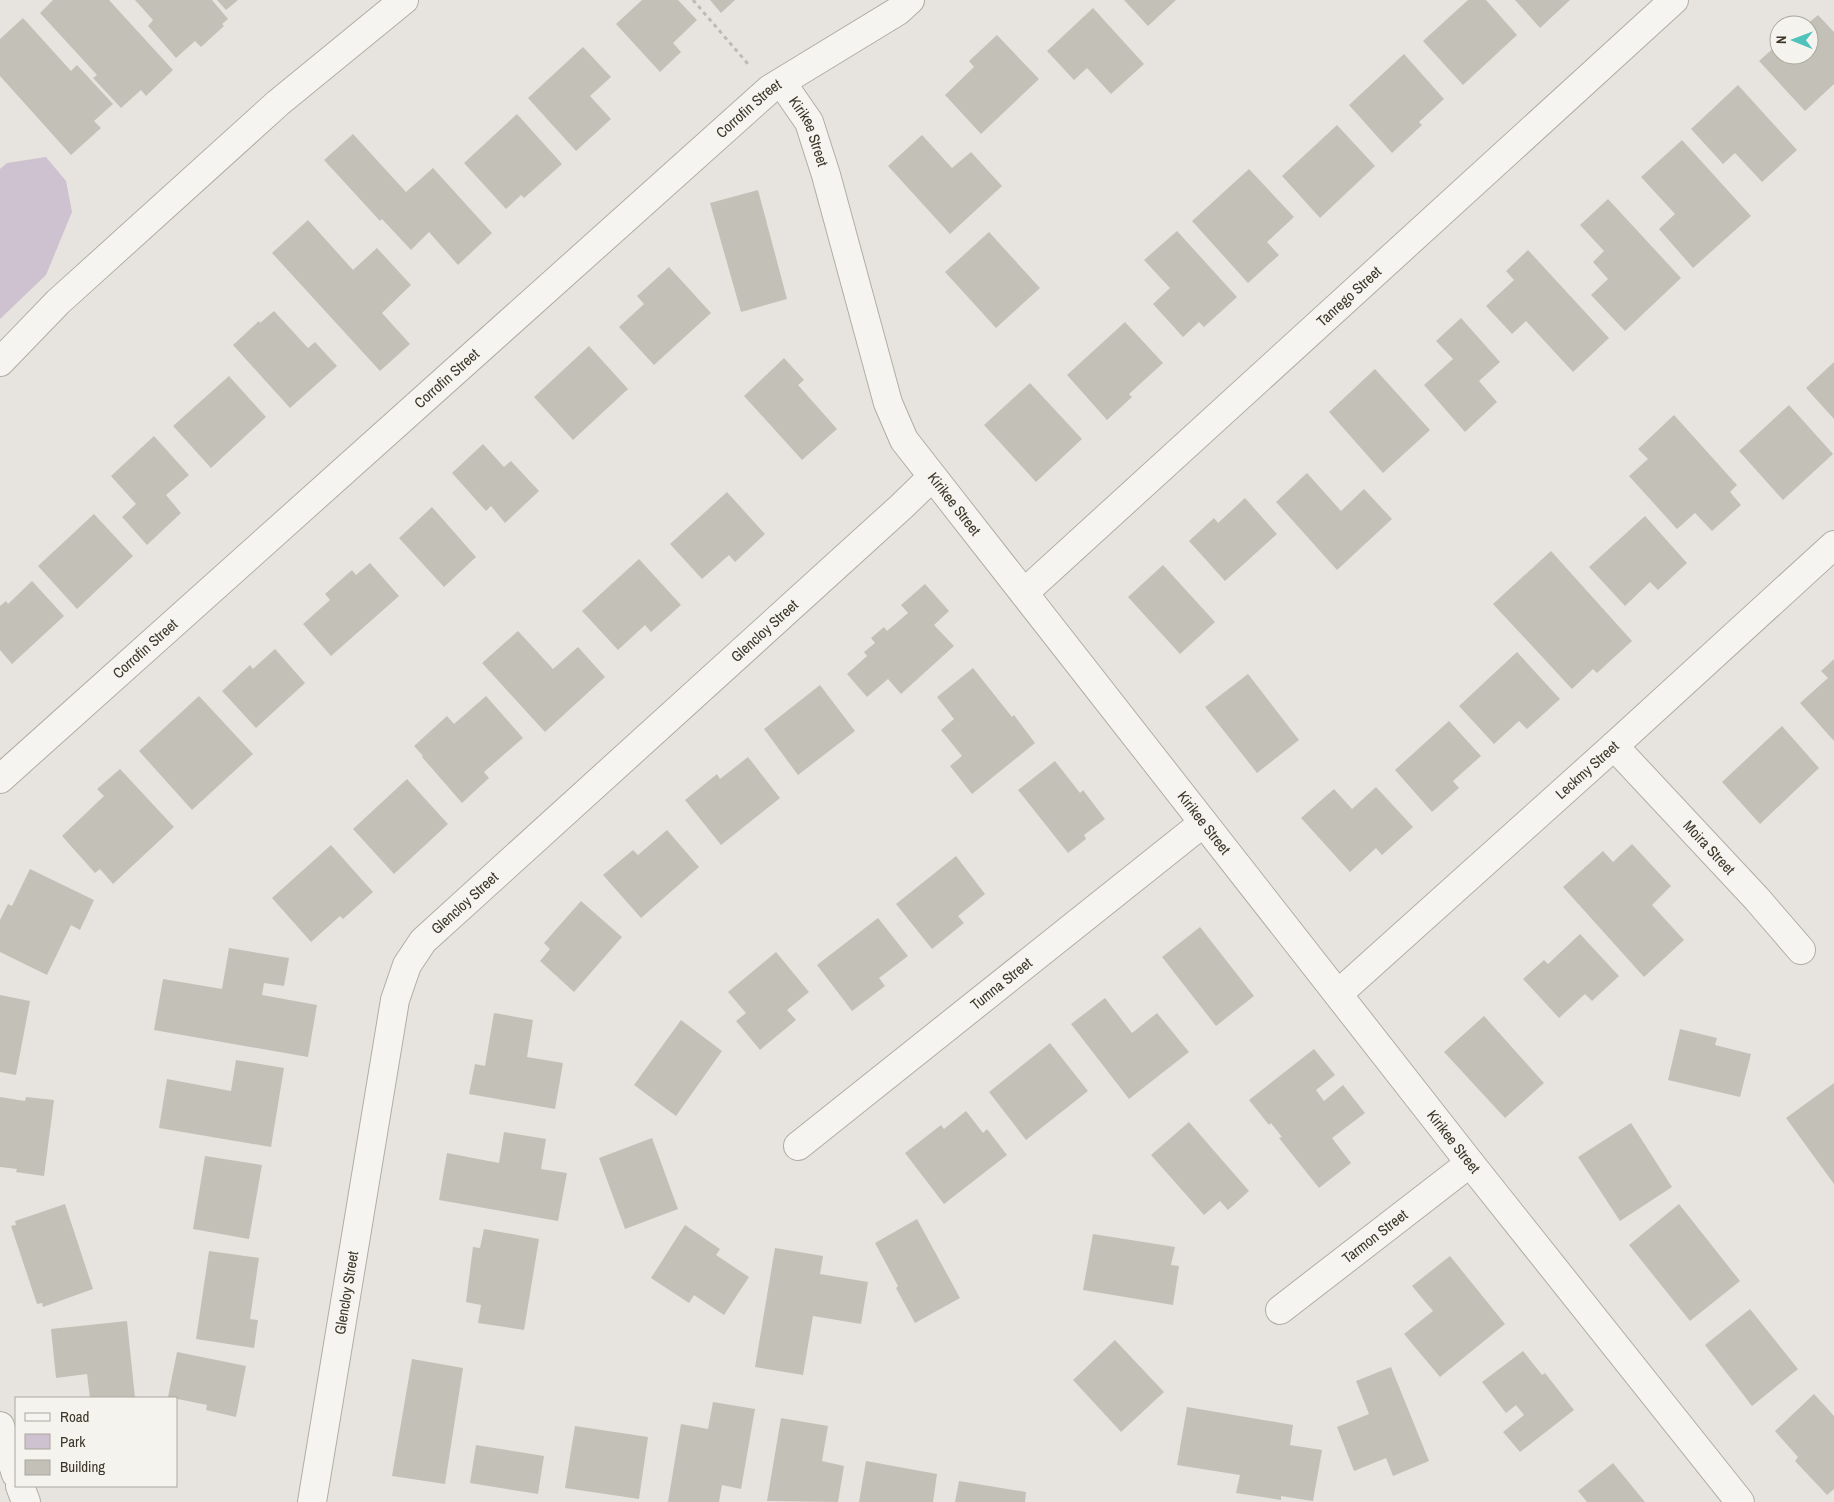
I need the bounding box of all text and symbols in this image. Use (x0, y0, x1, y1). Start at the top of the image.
north arrow (1769, 15, 1819, 65)
text: N (1772, 35, 1790, 44)
street label: Corrofin Street (711, 73, 785, 143)
street label: Kirikee Street (784, 92, 834, 170)
street label: Tanrego Street (1312, 261, 1386, 331)
street label: Corrofin Street (409, 343, 484, 413)
street label: Kirikee Street (923, 468, 986, 540)
street label: Glencloy Street (726, 594, 803, 667)
street label: Corrofin Street (108, 613, 182, 683)
street label: Leckmy Street (1551, 735, 1624, 804)
street label: Kirikee Street (1173, 787, 1236, 859)
street label: Moira Street (1678, 815, 1740, 880)
street label: Glencloy Street (426, 866, 503, 939)
street label: Tumna Street (966, 952, 1037, 1015)
street label: Kirikee Street (1422, 1105, 1486, 1178)
street label: Tarmon Street (1338, 1204, 1412, 1268)
street label: Glencloy Street (329, 1249, 363, 1336)
legend (15, 1397, 178, 1487)
text: Road (60, 1406, 89, 1427)
text: Park (60, 1431, 86, 1452)
text: Building (60, 1456, 105, 1477)

